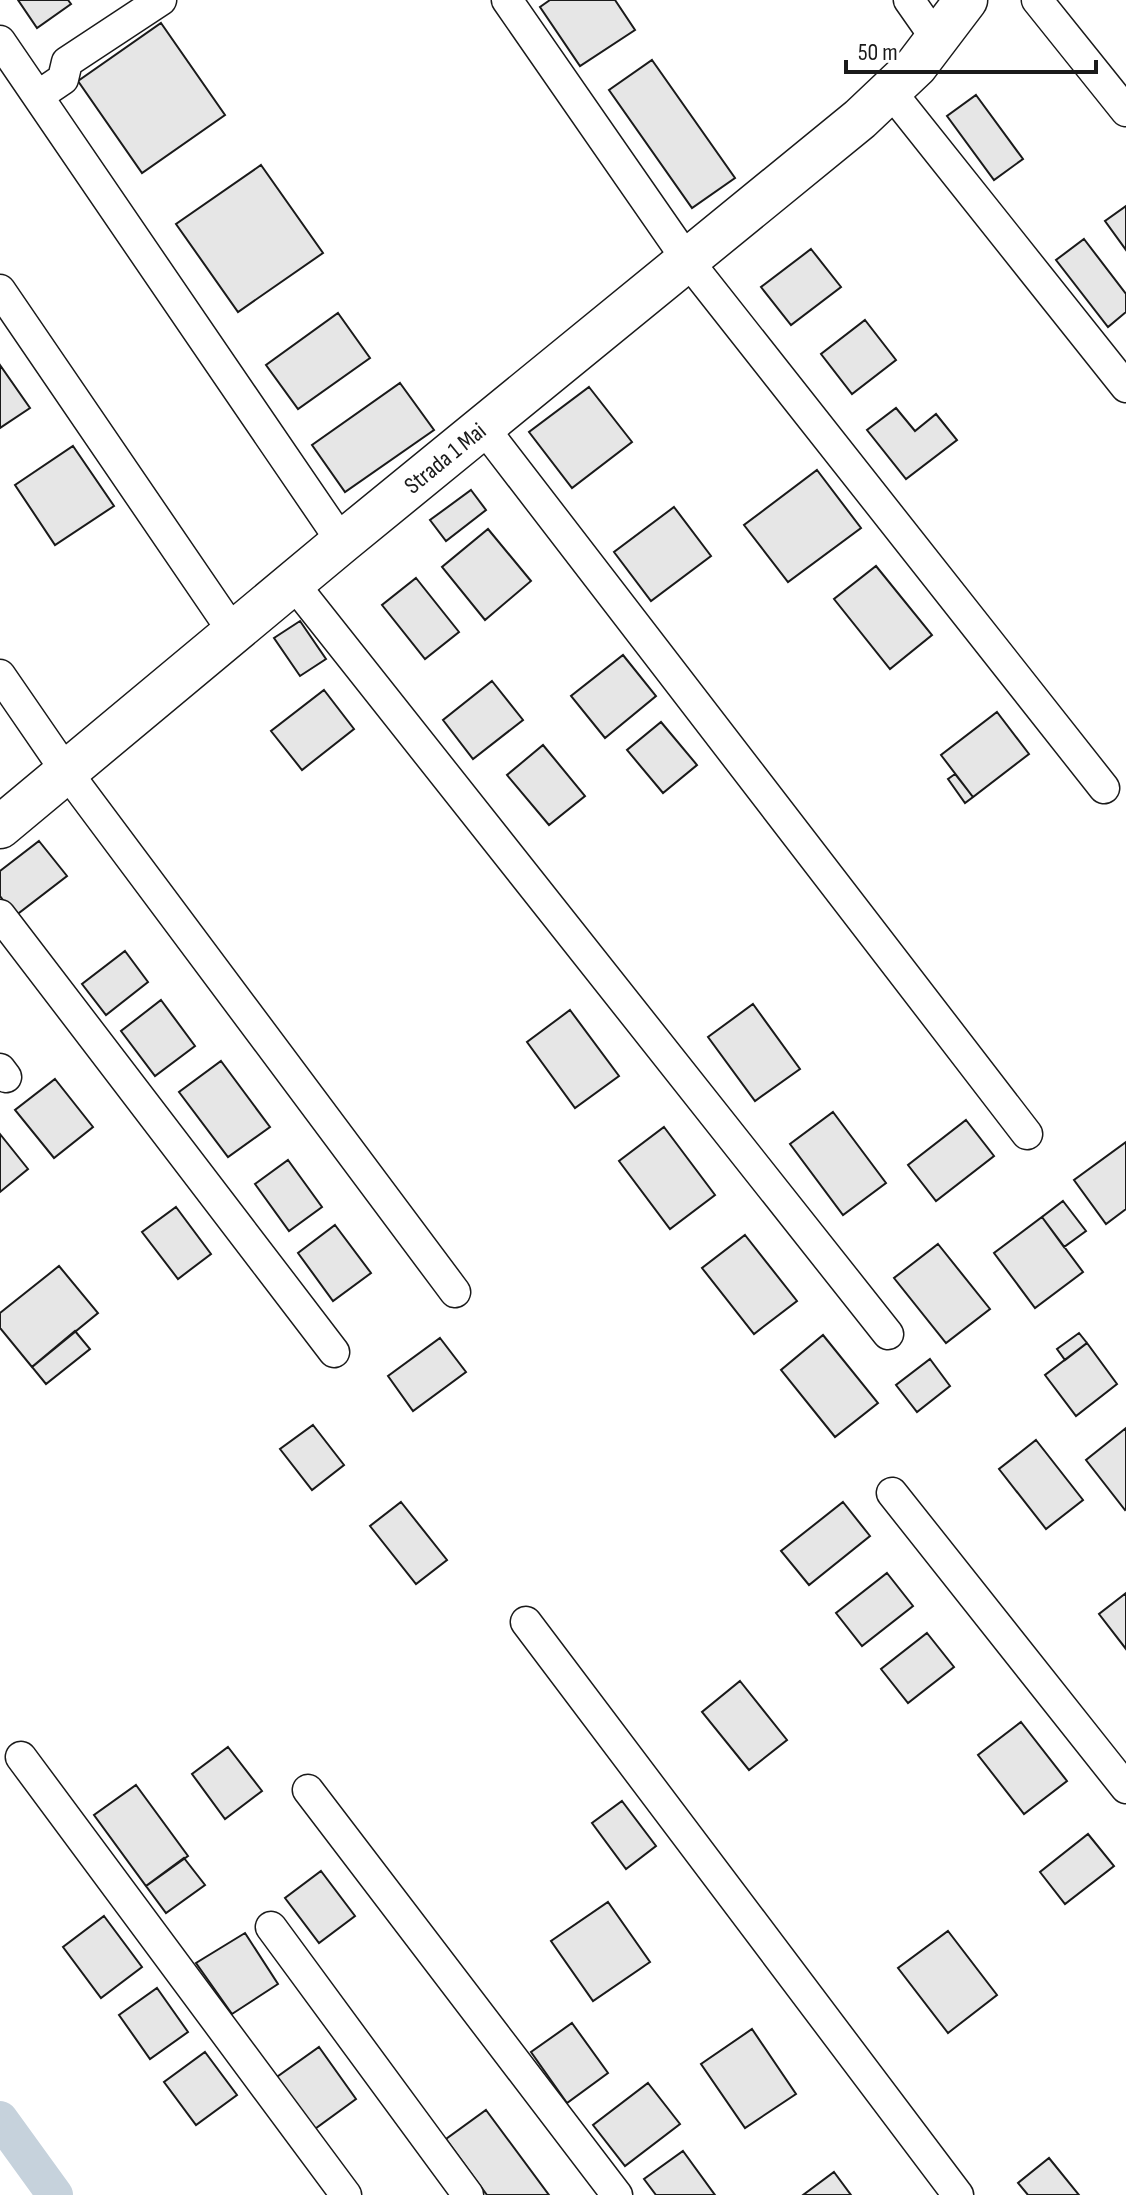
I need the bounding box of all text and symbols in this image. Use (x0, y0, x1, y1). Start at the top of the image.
scale bar (846, 24, 1096, 74)
text: 50 m (858, 38, 898, 67)
street label: Strada 1 Mai (398, 416, 491, 500)

